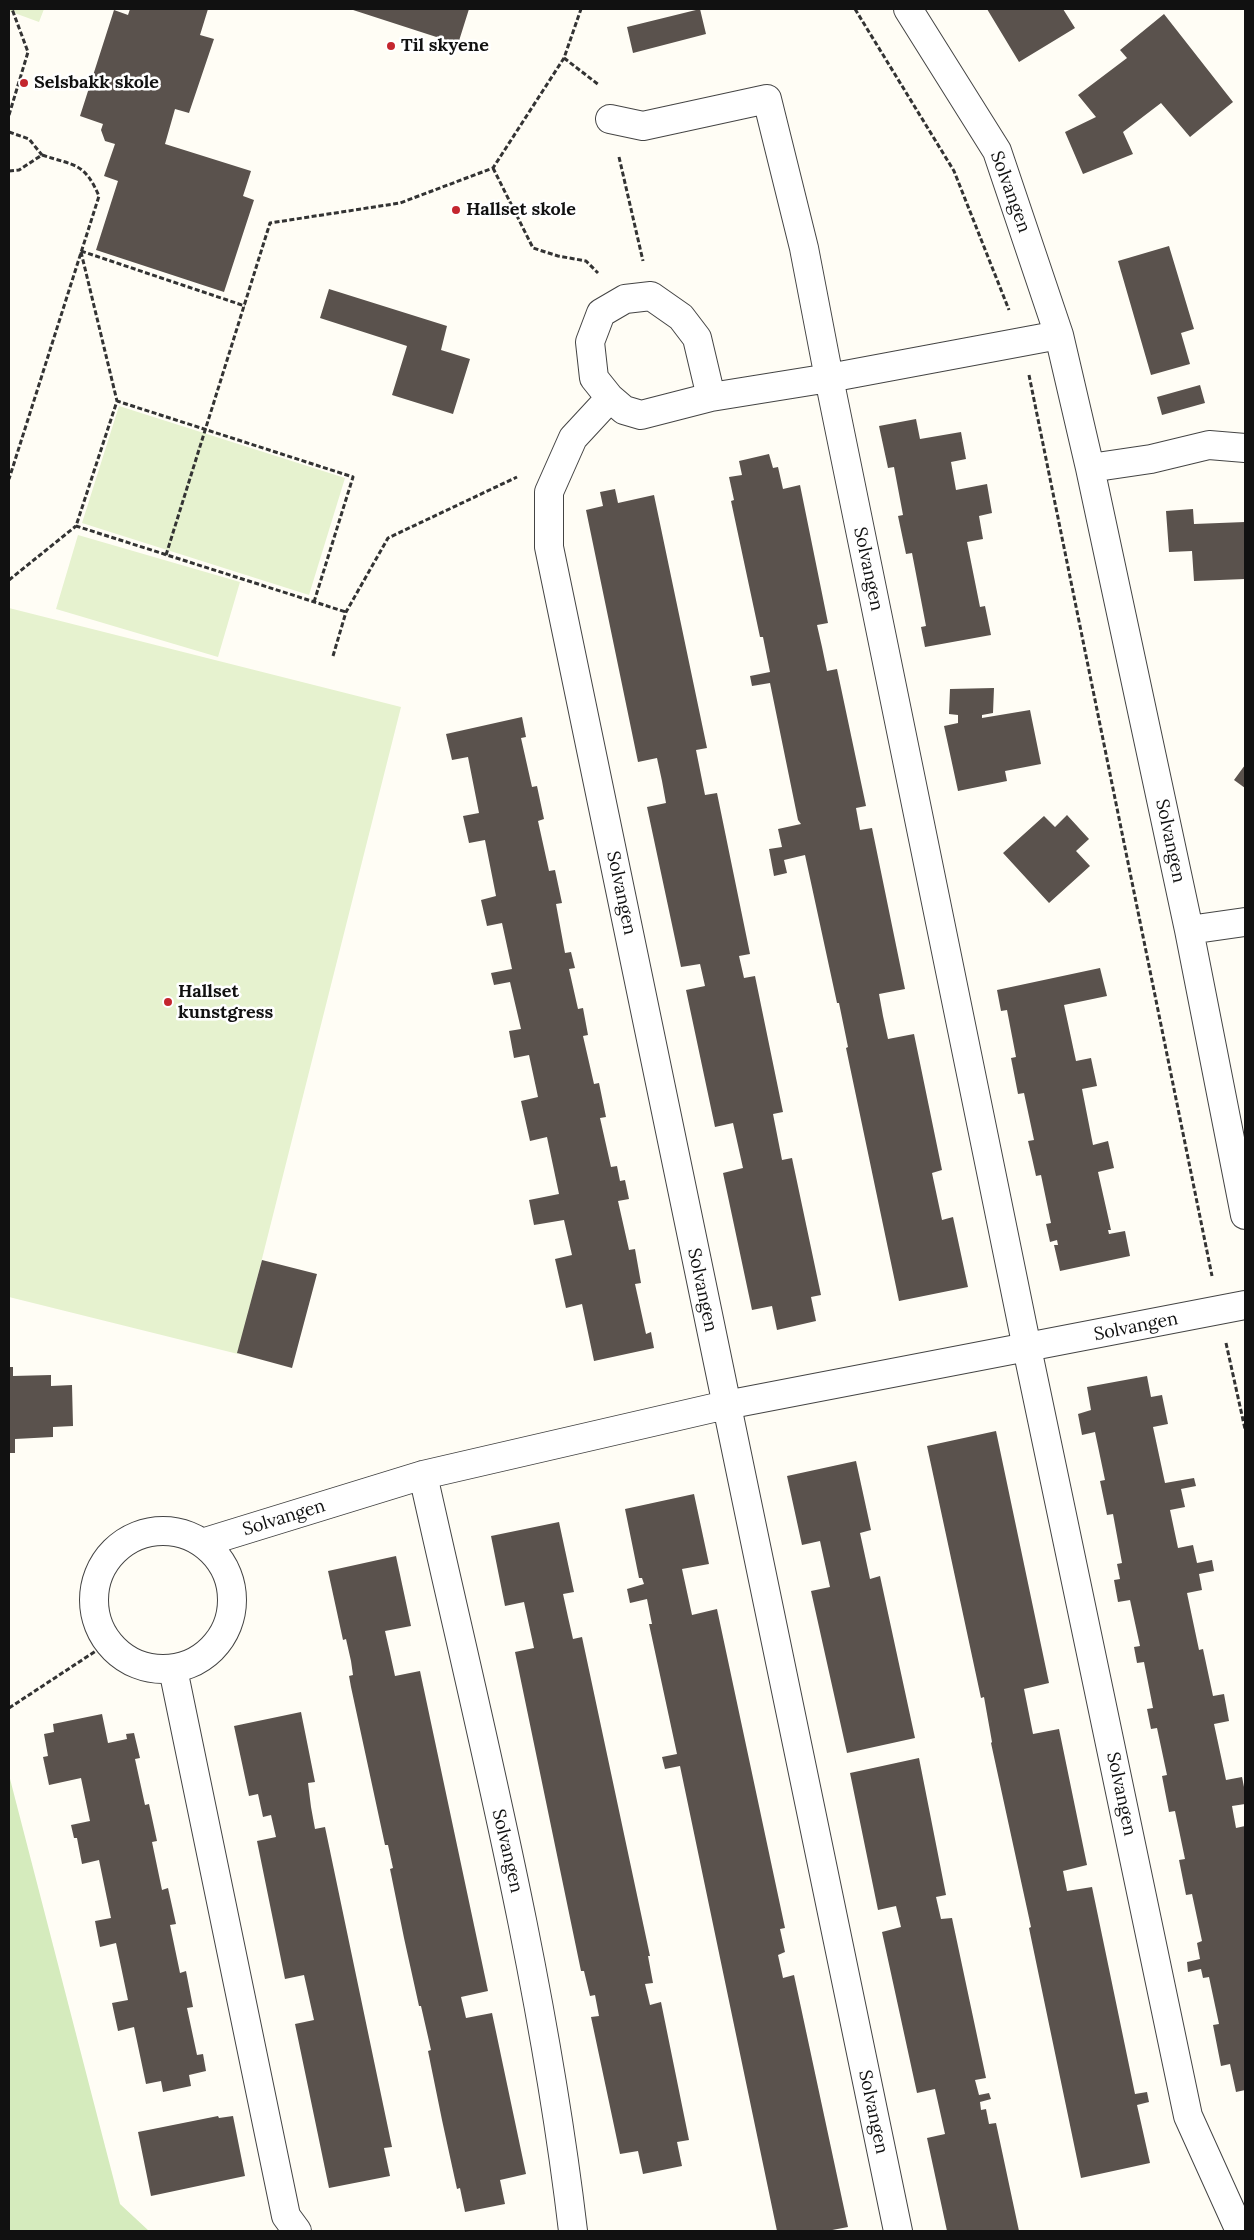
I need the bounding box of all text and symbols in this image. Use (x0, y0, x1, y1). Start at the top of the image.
place label: Til skyene (401, 35, 489, 57)
marker: Til skyene (385, 40, 397, 52)
place label: Selsbakk skole (34, 72, 159, 94)
marker: Selsbakk skole (18, 77, 30, 89)
street label: Solvangen (985, 148, 1035, 236)
place label: Hallset skole (466, 199, 576, 221)
marker: Hallset skole (450, 204, 462, 216)
street label: Solvangen (849, 525, 887, 613)
street label: Solvangen (1151, 797, 1189, 885)
street label: Solvangen (602, 849, 640, 937)
place label: Hallset kunstgress (178, 981, 273, 1024)
marker: Hallset kunstgress (162, 996, 174, 1008)
street label: Solvangen (683, 1246, 721, 1334)
street label: Solvangen (1092, 1308, 1180, 1346)
street label: Solvangen (240, 1495, 328, 1541)
street label: Solvangen (1102, 1750, 1140, 1838)
street label: Solvangen (487, 1807, 527, 1895)
street label: Solvangen (854, 2068, 892, 2156)

